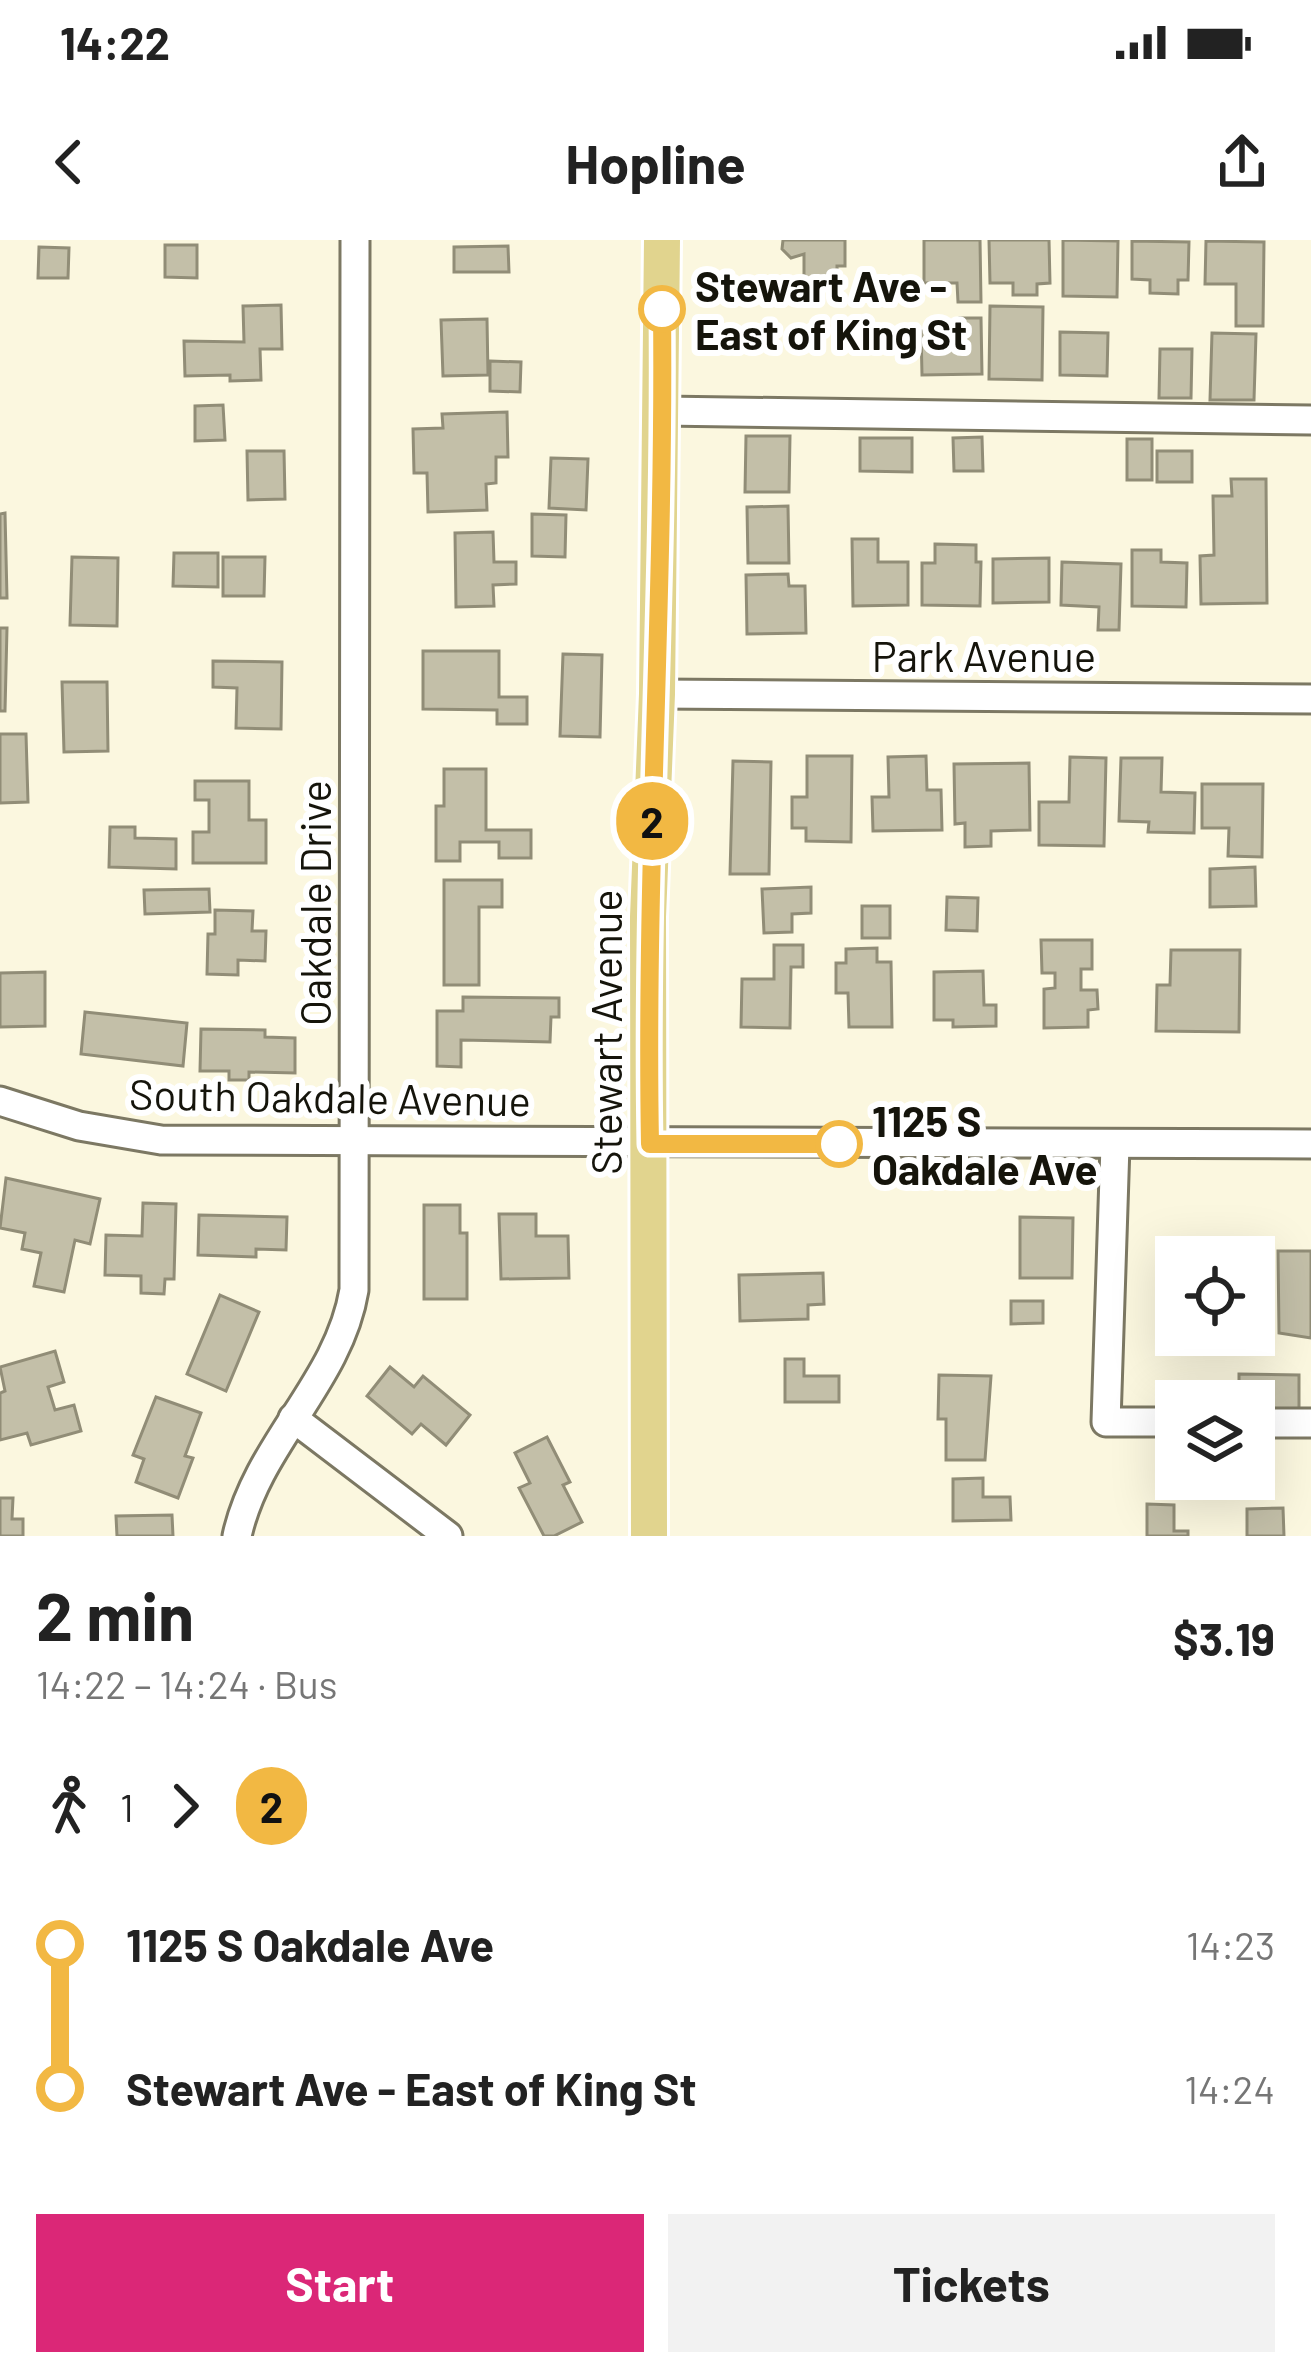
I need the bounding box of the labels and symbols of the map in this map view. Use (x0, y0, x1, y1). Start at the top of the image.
place label: Stewart Ave - East of King St (695, 260, 967, 359)
marker: Stewart Ave - East of King St (640, 287, 684, 331)
street label: Park Avenue (872, 630, 1096, 680)
street label: Oakdale Drive (289, 780, 339, 1026)
line badge: 2 (613, 782, 691, 860)
street label: Stewart Avenue (580, 889, 630, 1175)
street label: South Oakdale Avenue (129, 1067, 531, 1125)
place label: 1125 S Oakdale Ave (872, 1095, 1097, 1193)
marker: 1125 S Oakdale Ave (817, 1122, 861, 1166)

